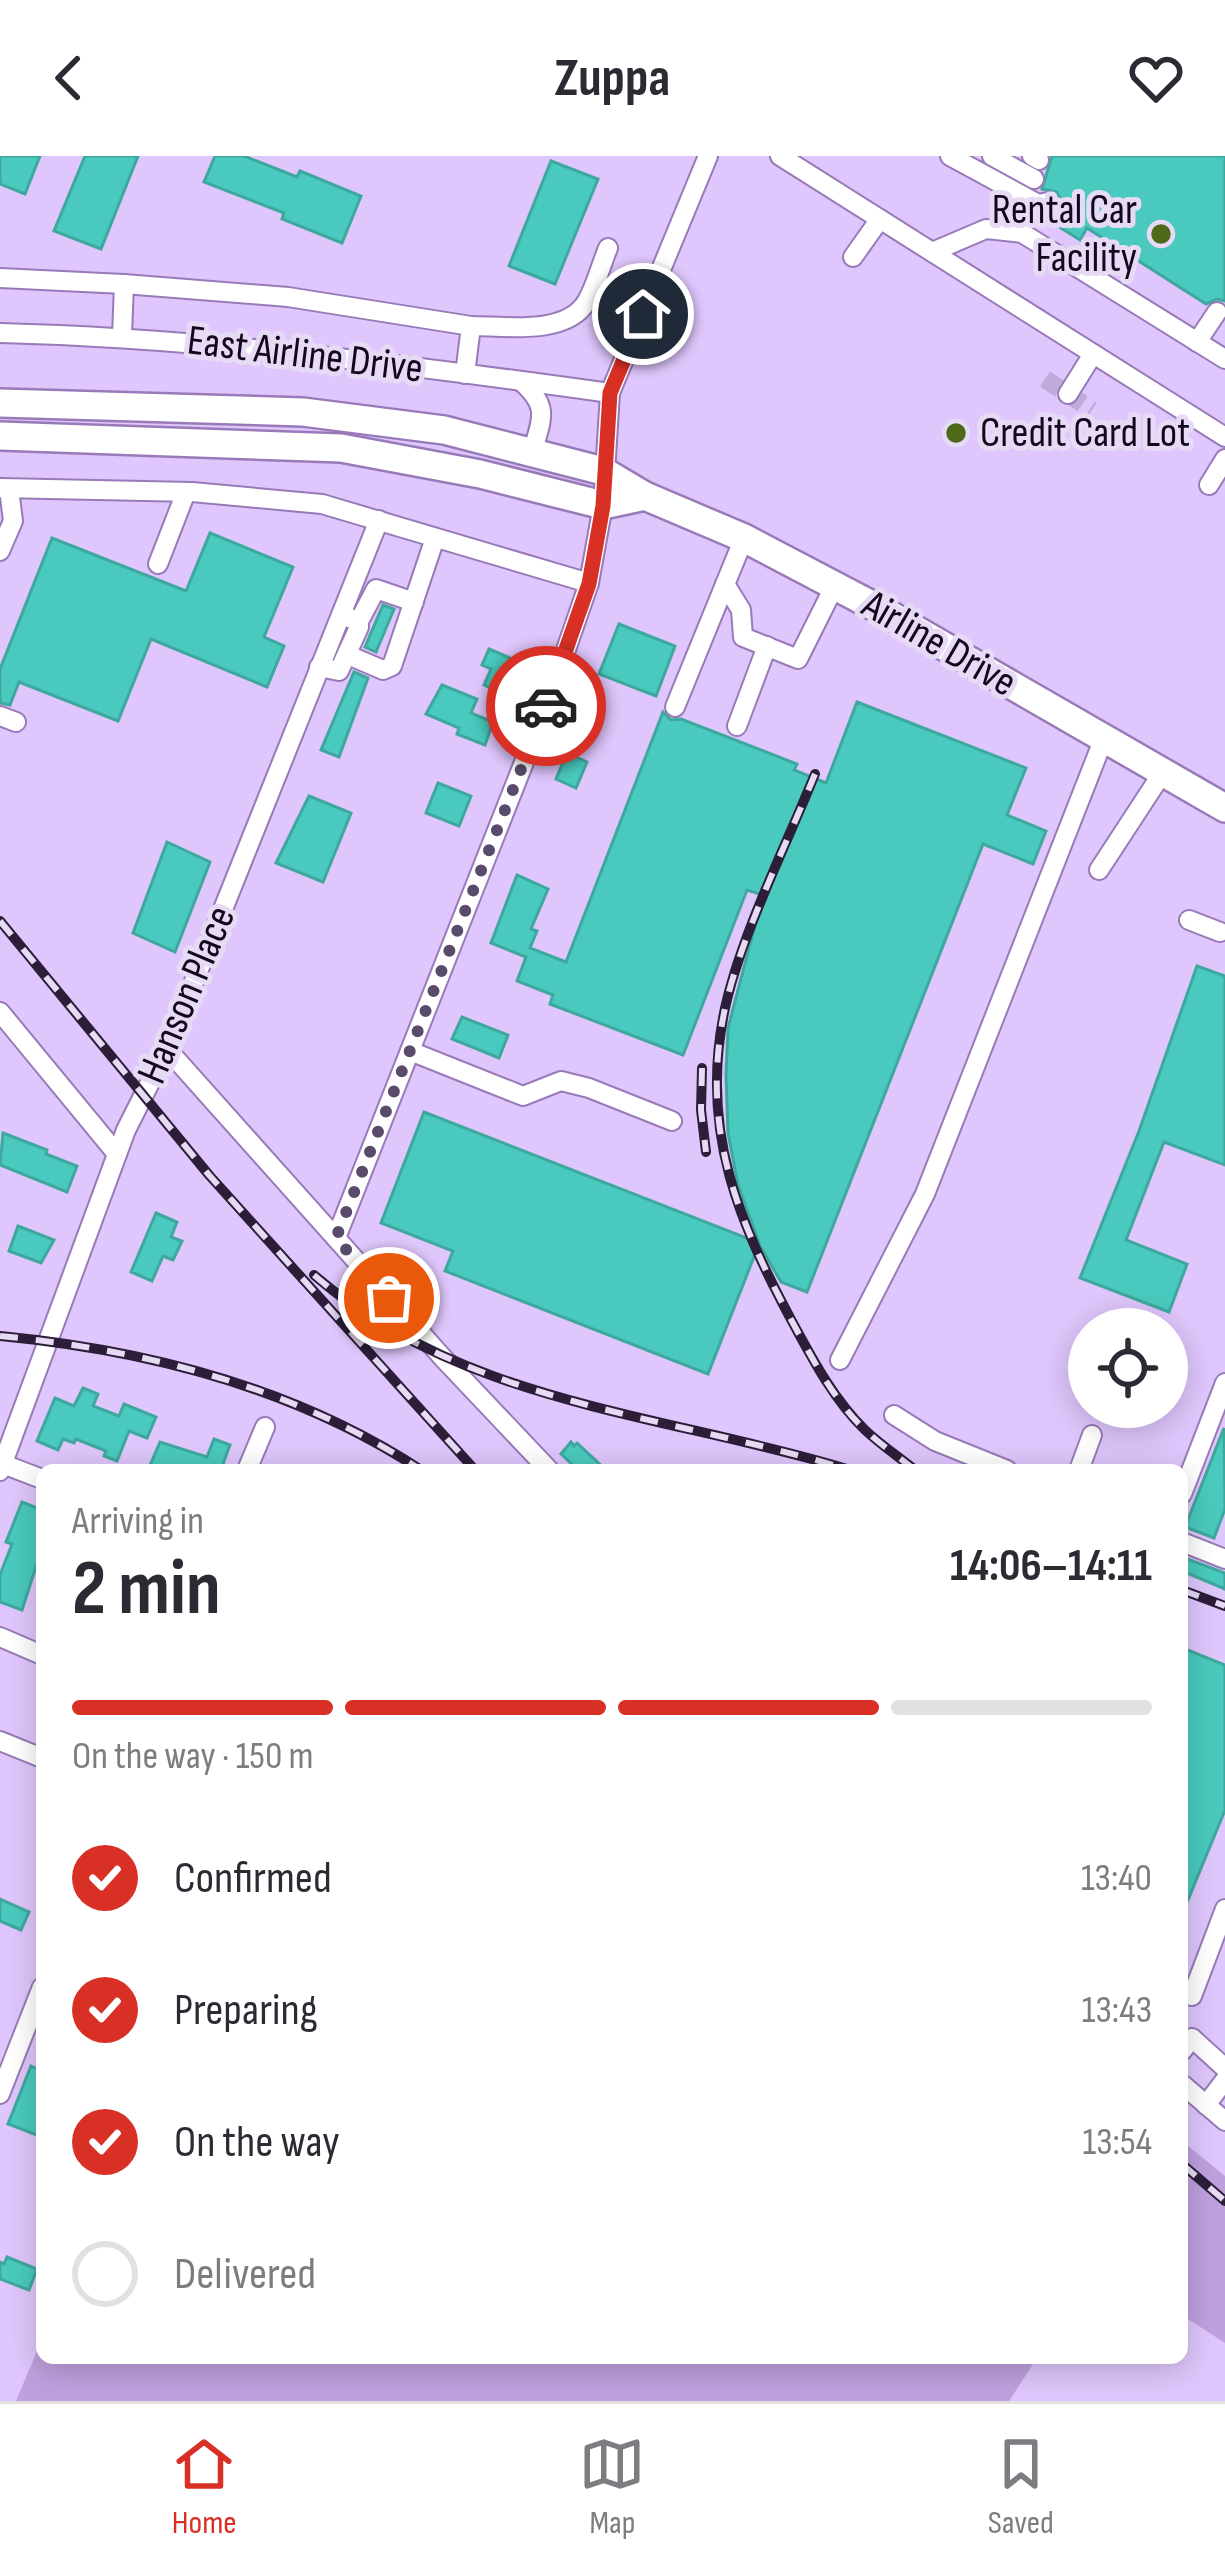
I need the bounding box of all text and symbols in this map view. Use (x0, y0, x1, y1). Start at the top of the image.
icon: back (36, 45, 102, 111)
icon: heart (1123, 45, 1189, 111)
text: Zuppa (555, 46, 670, 111)
place label: Rental Car Facility (992, 185, 1137, 284)
marker: Rental Car Facility (1148, 221, 1174, 247)
pin (592, 263, 694, 365)
icon: home (610, 281, 676, 347)
street label: East Airline Drive (184, 315, 426, 395)
place label: Credit Card Lot (980, 408, 1190, 459)
marker: Credit Card Lot (943, 420, 969, 446)
street label: Airline Drive (852, 579, 1025, 708)
courier (486, 646, 606, 766)
icon: car (513, 673, 579, 739)
street label: Hanson Place (127, 899, 247, 1091)
pin (338, 1247, 440, 1349)
icon: bag (356, 1265, 422, 1331)
map controls (1068, 1308, 1188, 1428)
button: locate (1068, 1308, 1188, 1428)
text: Arriving in (72, 1498, 204, 1545)
text: 14:06–14:11 (950, 1539, 1152, 1594)
text: 2 min (72, 1543, 221, 1636)
text: On the way · 150 m (72, 1733, 314, 1780)
icon: check (72, 1845, 138, 1911)
text: Confirmed (174, 1851, 332, 1906)
text: 13:40 (1081, 1855, 1152, 1902)
icon: check (72, 1977, 138, 2043)
text: Preparing (174, 1983, 318, 2038)
text: 13:43 (1082, 1987, 1152, 2034)
icon: check (72, 2109, 138, 2175)
text: On the way (174, 2115, 340, 2170)
text: 13:54 (1083, 2119, 1152, 2166)
text: Delivered (174, 2247, 316, 2302)
tab: Home (171, 2431, 237, 2543)
tab: Map (579, 2431, 645, 2543)
tab: Saved (988, 2431, 1054, 2543)

